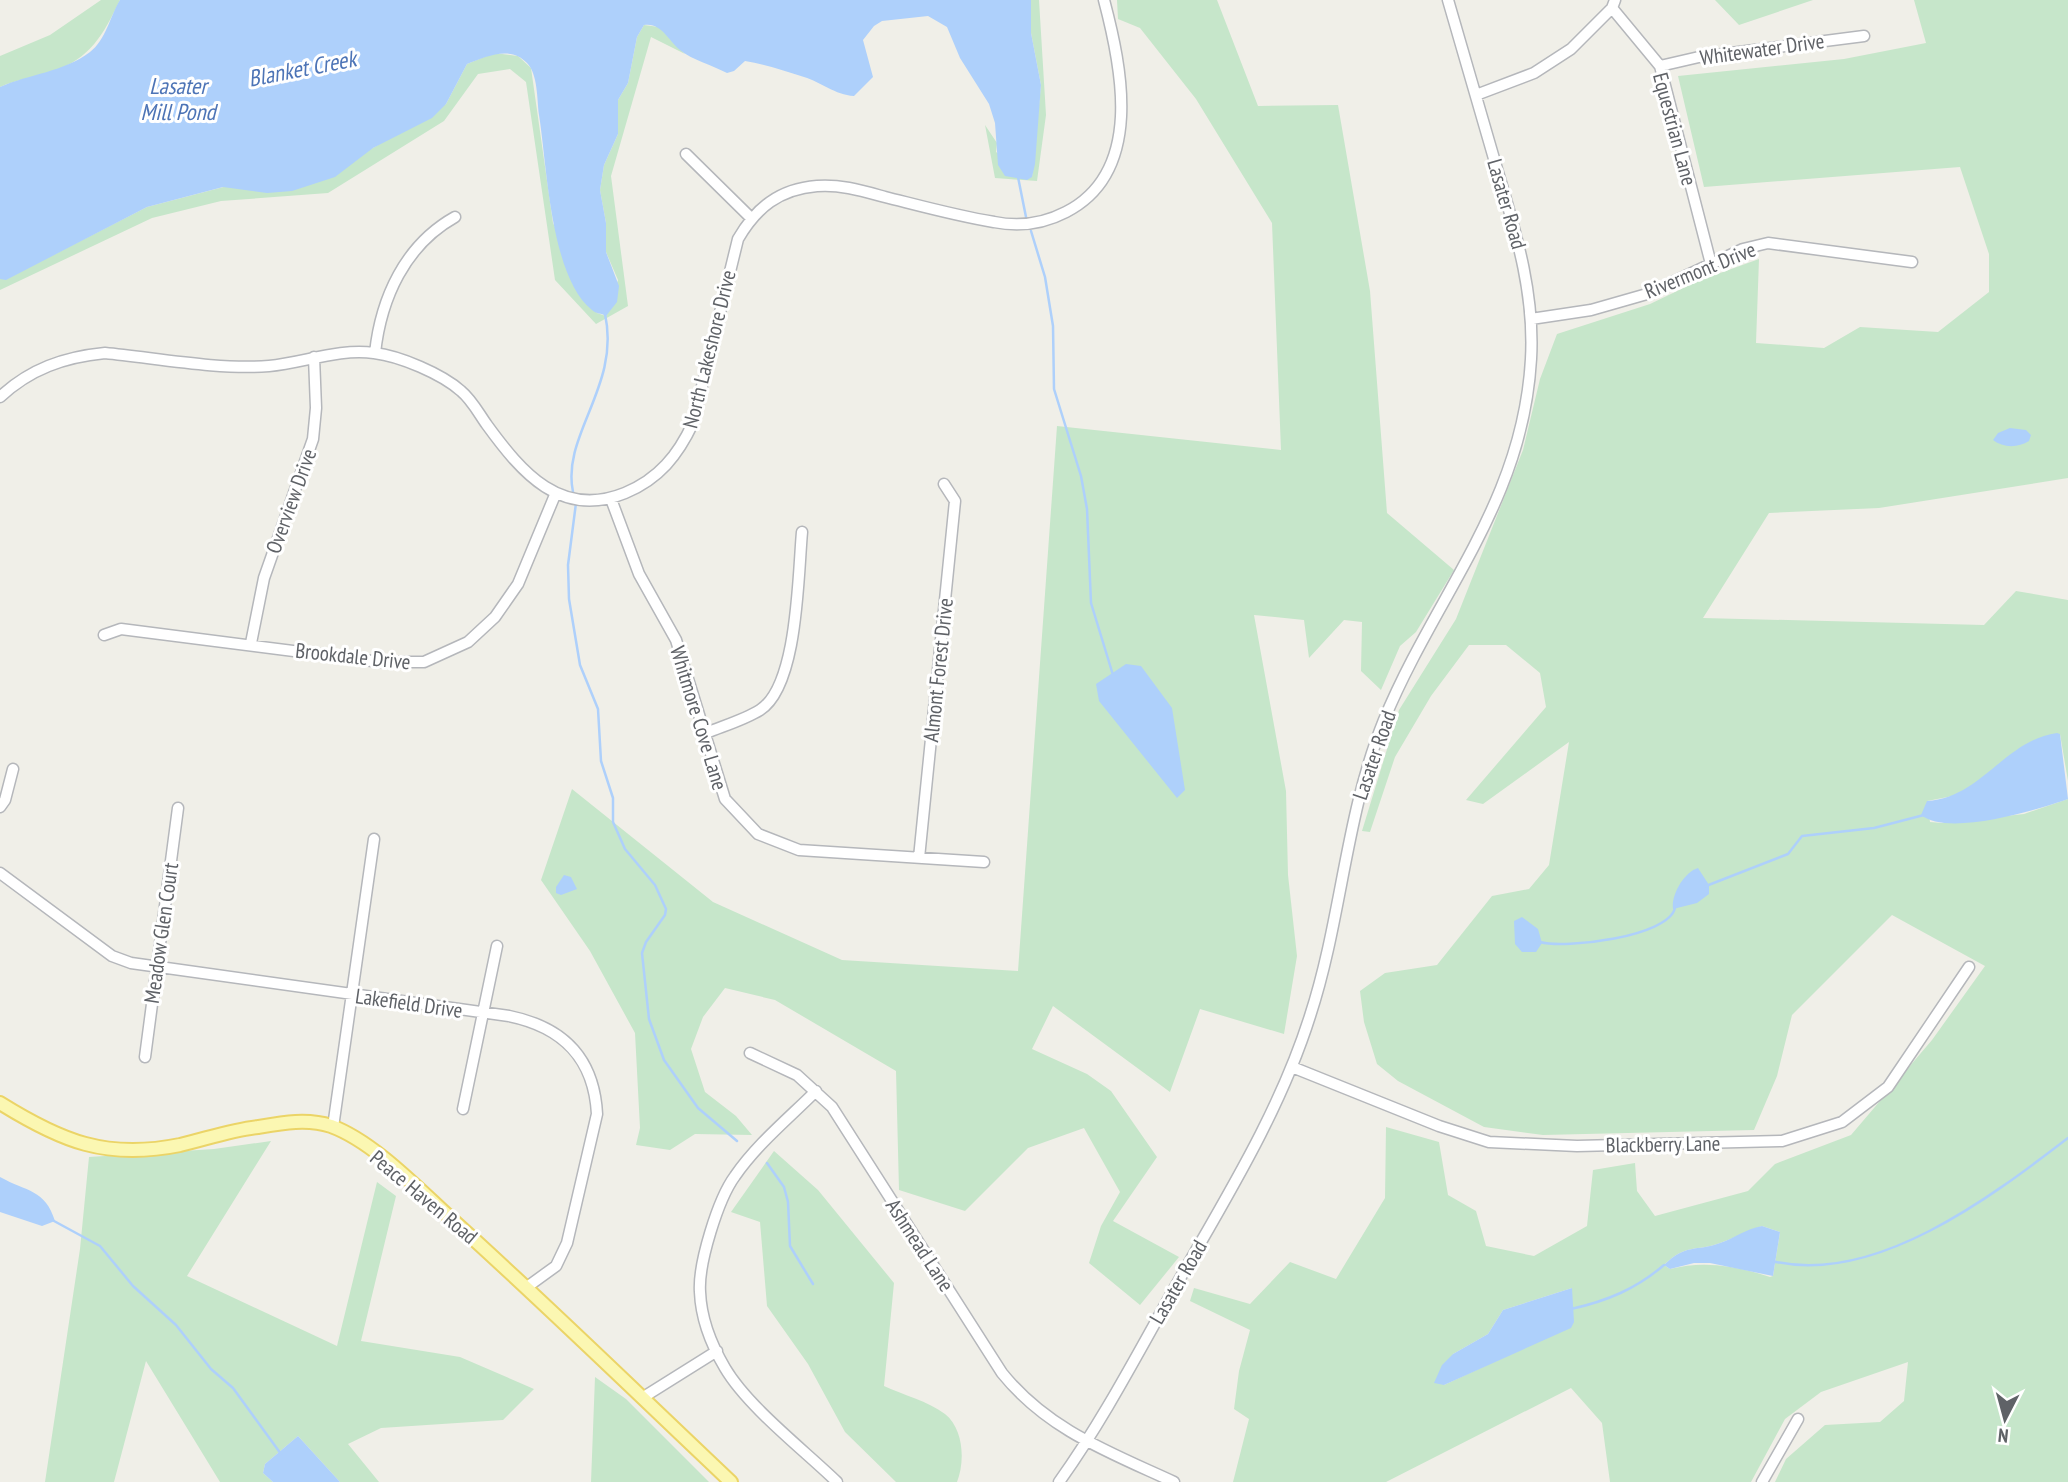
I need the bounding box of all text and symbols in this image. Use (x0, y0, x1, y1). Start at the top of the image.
street label: Whitewater Drive (1698, 27, 1826, 71)
water label: Blanket Creek (246, 43, 361, 93)
street label: Equestrian Lane (1647, 70, 1703, 188)
water label: Lasater Mill Pond (141, 71, 219, 126)
street label: Lasater Road (1481, 156, 1533, 252)
street label: Rivermont Drive (1640, 235, 1760, 305)
street label: North Lakeshore Drive (676, 267, 742, 431)
street label: Overview Drive (260, 445, 322, 557)
street label: Almont Forest Drive (917, 597, 959, 743)
street label: Brookdale Drive (294, 637, 412, 675)
street label: Whitmore Cove Lane (664, 643, 734, 793)
street label: Lasater Road (1346, 707, 1402, 803)
street label: Meadow Glen Court (138, 861, 184, 1005)
street label: Lakefield Drive (354, 982, 464, 1024)
street label: Blackberry Lane (1605, 1130, 1721, 1158)
street label: Peace Haven Road (365, 1144, 483, 1250)
street label: Ashmead Lane (880, 1193, 960, 1297)
street label: Lasater Road (1143, 1235, 1213, 1329)
north arrow (1970, 1384, 2040, 1454)
text: N (1997, 1423, 2010, 1448)

